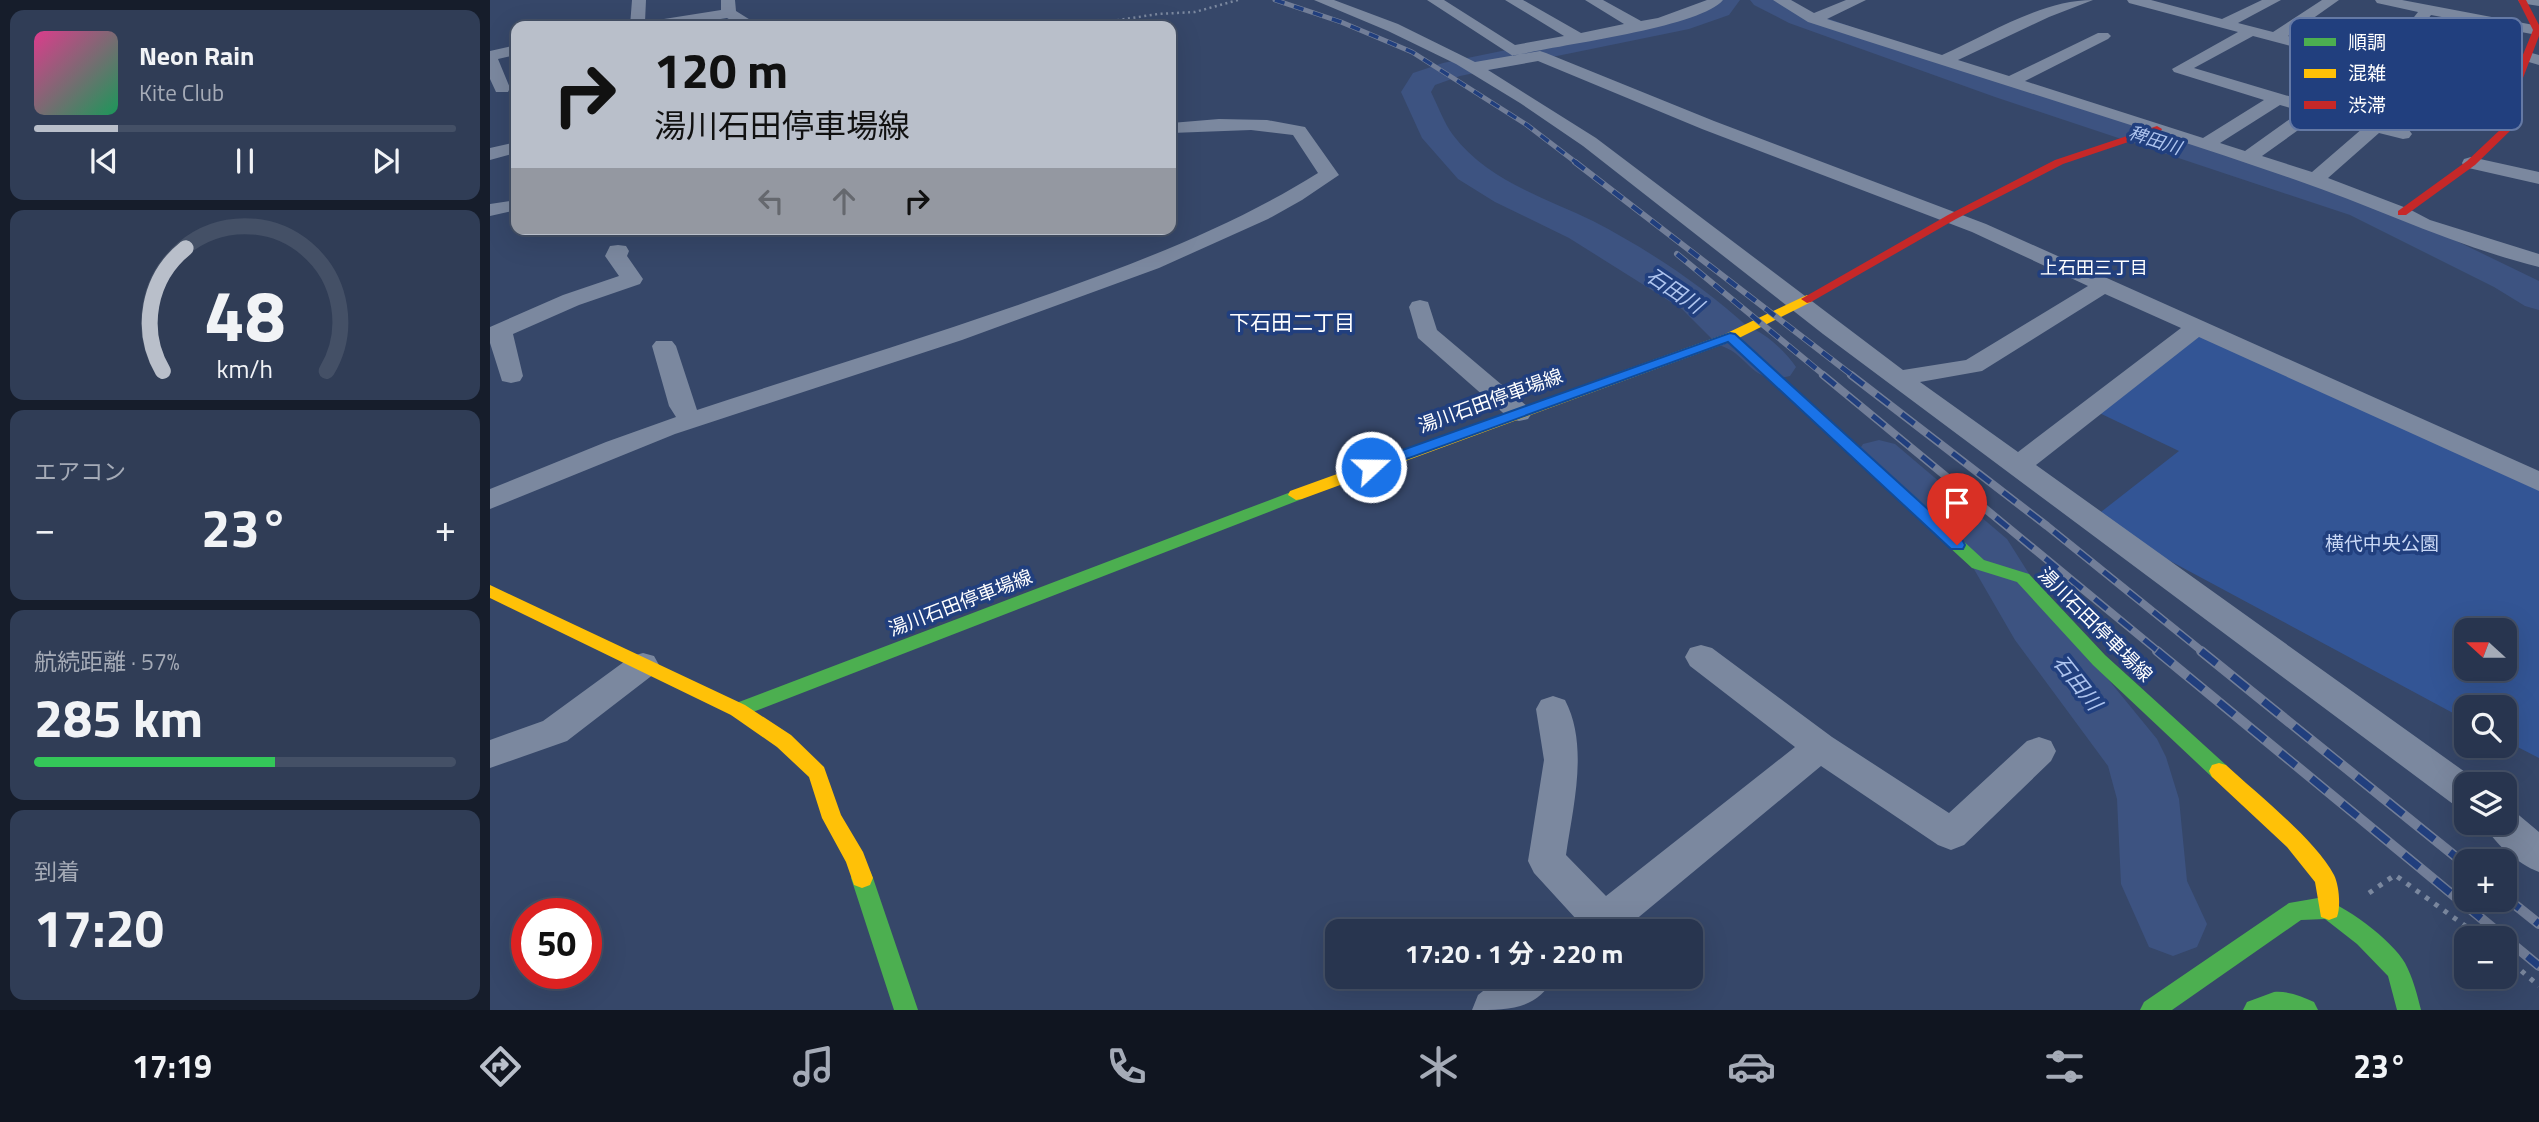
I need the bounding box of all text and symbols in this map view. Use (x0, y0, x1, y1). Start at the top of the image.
legend (2290, 18, 2522, 130)
text: 順調 (2348, 27, 2386, 56)
text: 120 m (654, 32, 788, 107)
text: Neon Rain (139, 36, 254, 75)
icon: right (539, 49, 630, 140)
text: 混雑 (2348, 58, 2386, 87)
text: Kite Club (139, 75, 224, 110)
text: 渋滞 (2348, 90, 2386, 119)
text: 湯川石田停車場線 (654, 101, 910, 149)
water label: 稗田川 (2125, 119, 2187, 162)
icon: previous (85, 142, 123, 180)
icon: pause (226, 142, 264, 180)
icon: next (367, 142, 405, 180)
icon: left (752, 182, 790, 220)
icon: ahead (825, 182, 863, 220)
icon: right (898, 182, 936, 220)
district label: 上石田三丁目 (2040, 254, 2148, 281)
text: 48 (204, 259, 286, 369)
water label: 石田川 (1640, 259, 1712, 322)
district label: 下石田二丁目 (1229, 306, 1355, 338)
text: km/h (217, 350, 273, 388)
street label: 湯川石田停車場線 (1414, 360, 1566, 440)
position arrow (1334, 430, 1408, 504)
text: エアコン (34, 454, 126, 489)
pin (1927, 473, 1987, 545)
icon: arrive (1938, 484, 1976, 522)
text: 23° (201, 488, 289, 567)
text: − (34, 499, 55, 557)
text: + (435, 499, 456, 557)
park label: 横代中央公園 (2325, 528, 2439, 557)
street label: 湯川石田停車場線 (2032, 560, 2160, 688)
street label: 湯川石田停車場線 (884, 561, 1036, 643)
north arrow (2454, 618, 2516, 681)
map controls (2454, 618, 2517, 989)
text: 航続距離 · 57% (34, 644, 180, 679)
water label: 石田川 (2046, 647, 2111, 718)
text: 285 km (34, 678, 203, 757)
button: search (2454, 695, 2517, 758)
button: layers (2454, 772, 2517, 835)
button: + (2454, 849, 2517, 912)
text: 到着 (34, 854, 80, 889)
text: 17:20 (34, 888, 164, 967)
speed limit sign: 50 (511, 898, 602, 989)
button: − (2454, 926, 2517, 989)
text: 17:20 · 1 分 · 220 m (1405, 934, 1623, 973)
text: 17:19 (132, 1042, 212, 1090)
icon: directions (476, 1042, 525, 1091)
icon: music (789, 1042, 838, 1091)
icon: phone (1102, 1042, 1151, 1091)
icon: climate (1414, 1042, 1463, 1091)
icon: car (1727, 1042, 1776, 1091)
icon: filters (2040, 1042, 2089, 1091)
text: 23° (2353, 1042, 2407, 1090)

